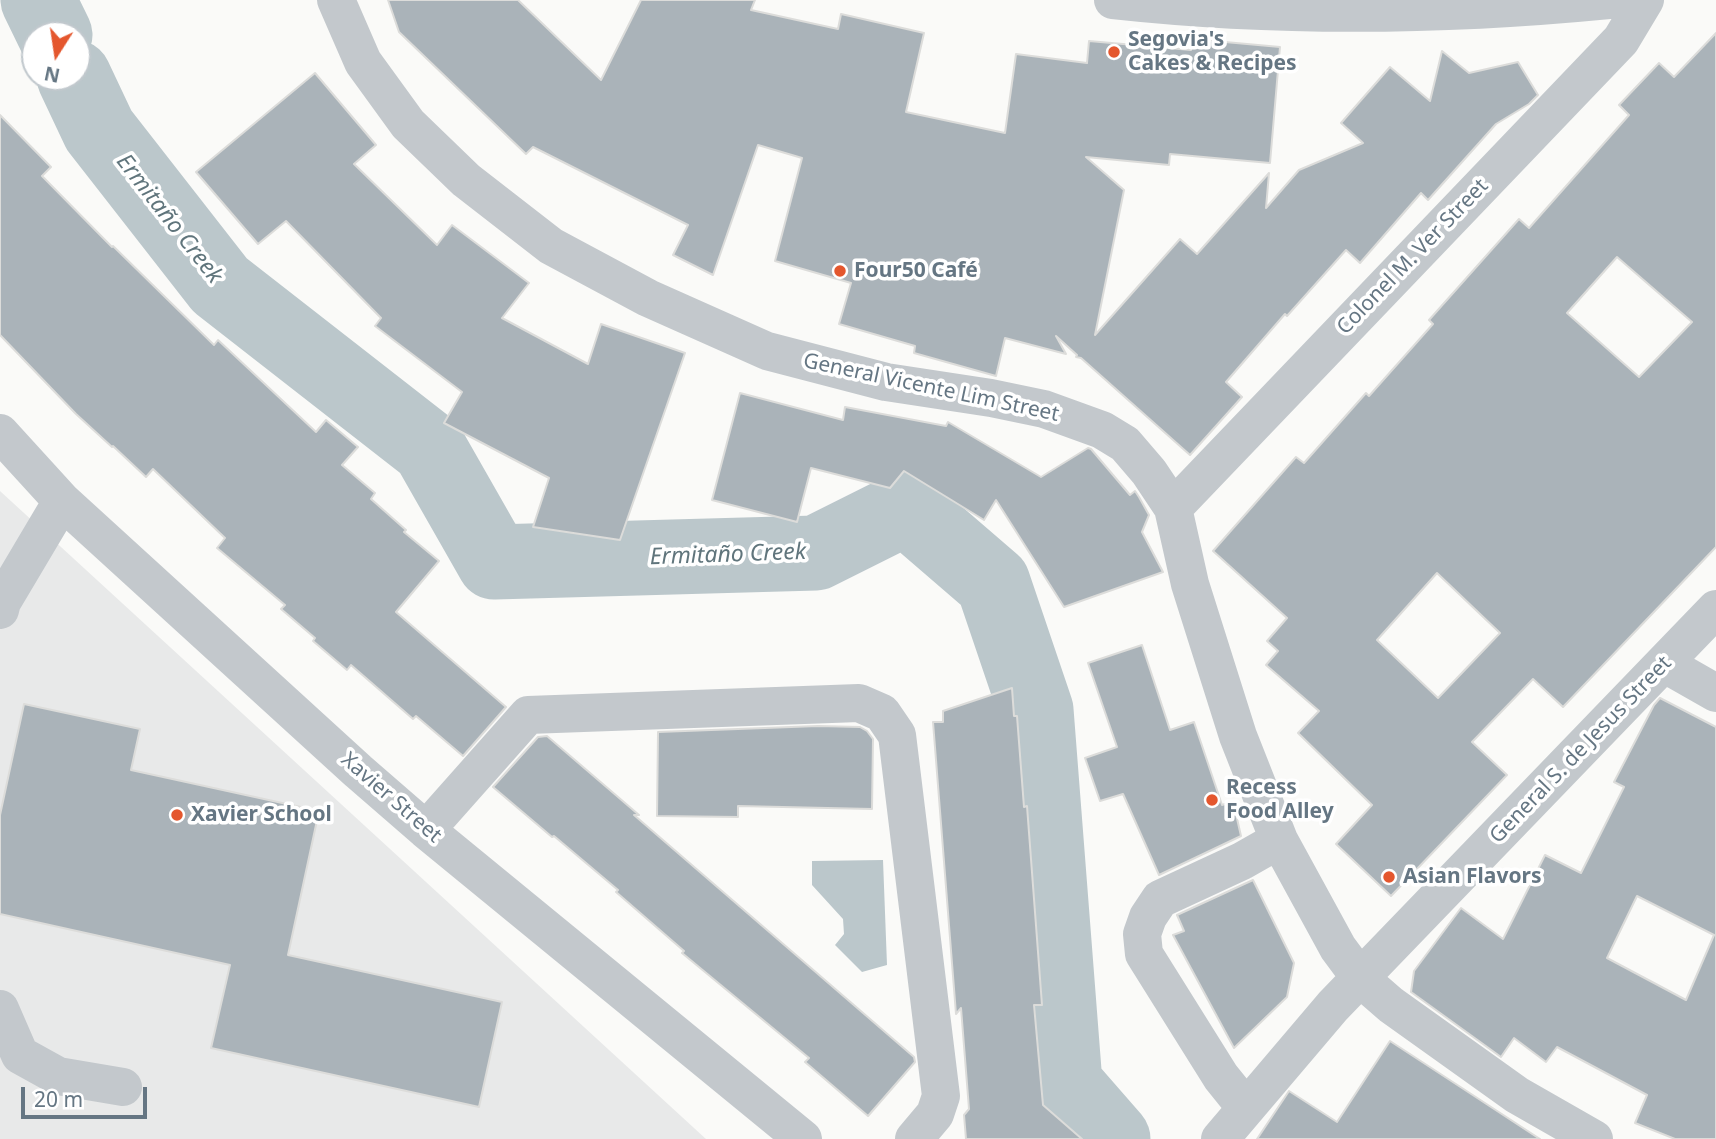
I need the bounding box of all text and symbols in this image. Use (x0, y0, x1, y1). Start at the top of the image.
north arrow (21, 21, 91, 91)
place label: Segovia's Cakes & Recipes (1128, 27, 1297, 77)
marker: Segovia's Cakes & Recipes (1106, 44, 1122, 60)
text: N (42, 60, 62, 89)
water label: Ermitaño Creek (110, 149, 228, 289)
street label: Colonel M. Ver Street (1332, 174, 1494, 340)
place label: Four50 Café (854, 258, 978, 284)
marker: Four50 Café (832, 263, 848, 279)
street label: General Vicente Lim Street (801, 349, 1061, 427)
water label: Ermitaño Creek (649, 538, 807, 572)
street label: General S. de Jesus Street (1485, 651, 1677, 849)
street label: Xavier Street (336, 748, 446, 848)
place label: Recess Food Alley (1226, 775, 1334, 825)
marker: Recess Food Alley (1204, 792, 1220, 808)
place label: Xavier School (191, 802, 332, 828)
marker: Xavier School (169, 807, 185, 823)
place label: Asian Flavors (1403, 864, 1541, 890)
marker: Asian Flavors (1381, 869, 1397, 885)
scale bar (24, 1072, 150, 1116)
text: 20 m (34, 1085, 83, 1113)

